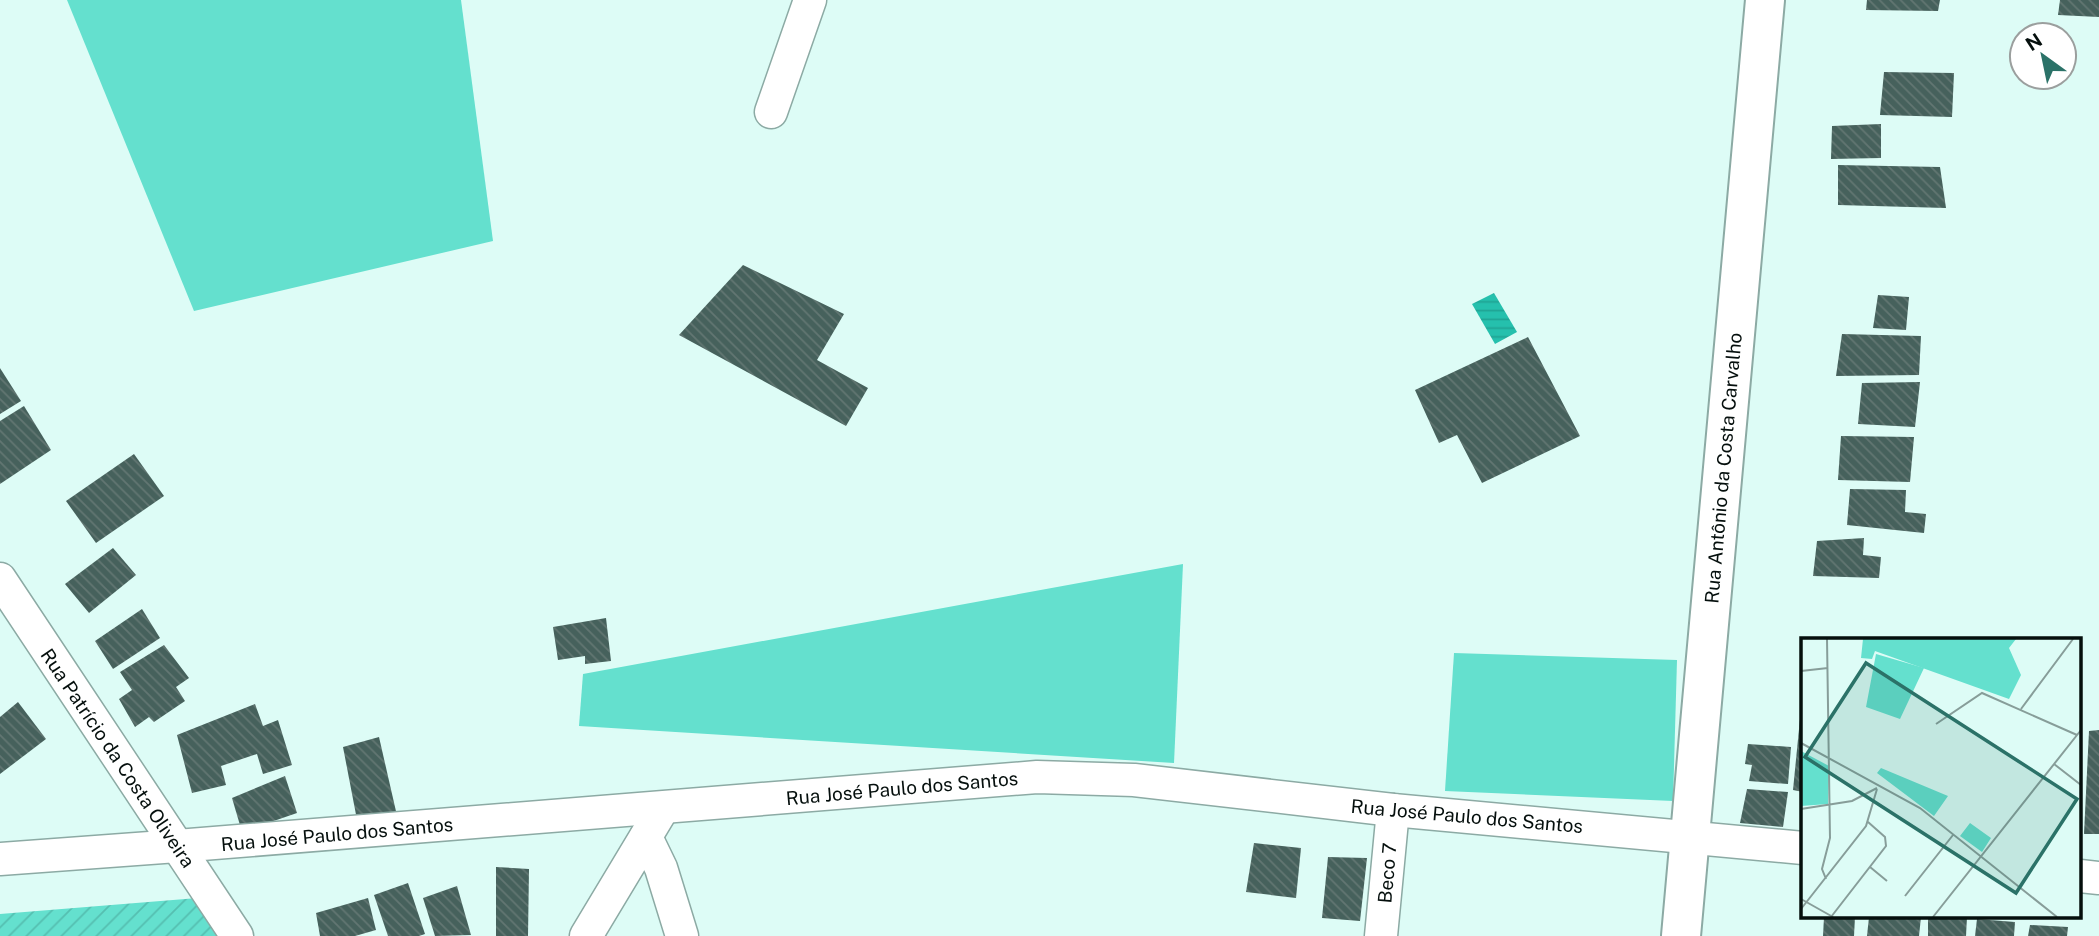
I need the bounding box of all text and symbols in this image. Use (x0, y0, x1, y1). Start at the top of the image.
north arrow (2008, 21, 2078, 91)
text: N (2022, 28, 2046, 55)
street label: Rua Antônio da Costa Carvalho (1700, 332, 1746, 604)
inset map (1801, 638, 2082, 918)
street label: Rua Patrício da Costa Oliveira (36, 645, 200, 871)
street label: Rua José Paulo dos Santos (785, 767, 1019, 809)
street label: Rua José Paulo dos Santos (1350, 795, 1584, 837)
street label: Rua José Paulo dos Santos (220, 813, 454, 855)
street label: Beco 7 (1373, 842, 1401, 904)

